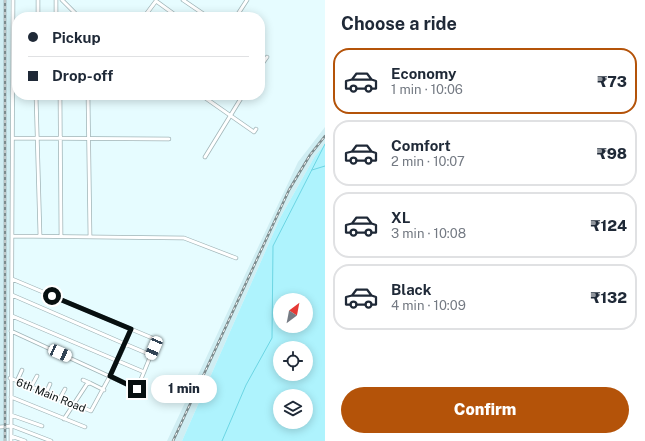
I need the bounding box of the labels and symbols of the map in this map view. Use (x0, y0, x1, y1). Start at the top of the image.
route start (43, 287, 61, 305)
north arrow (273, 293, 313, 333)
car (144, 335, 164, 361)
car (47, 343, 73, 363)
callout: 1 min (151, 375, 217, 403)
street label: 6th Main Road (15, 376, 87, 414)
route end (128, 380, 146, 398)

